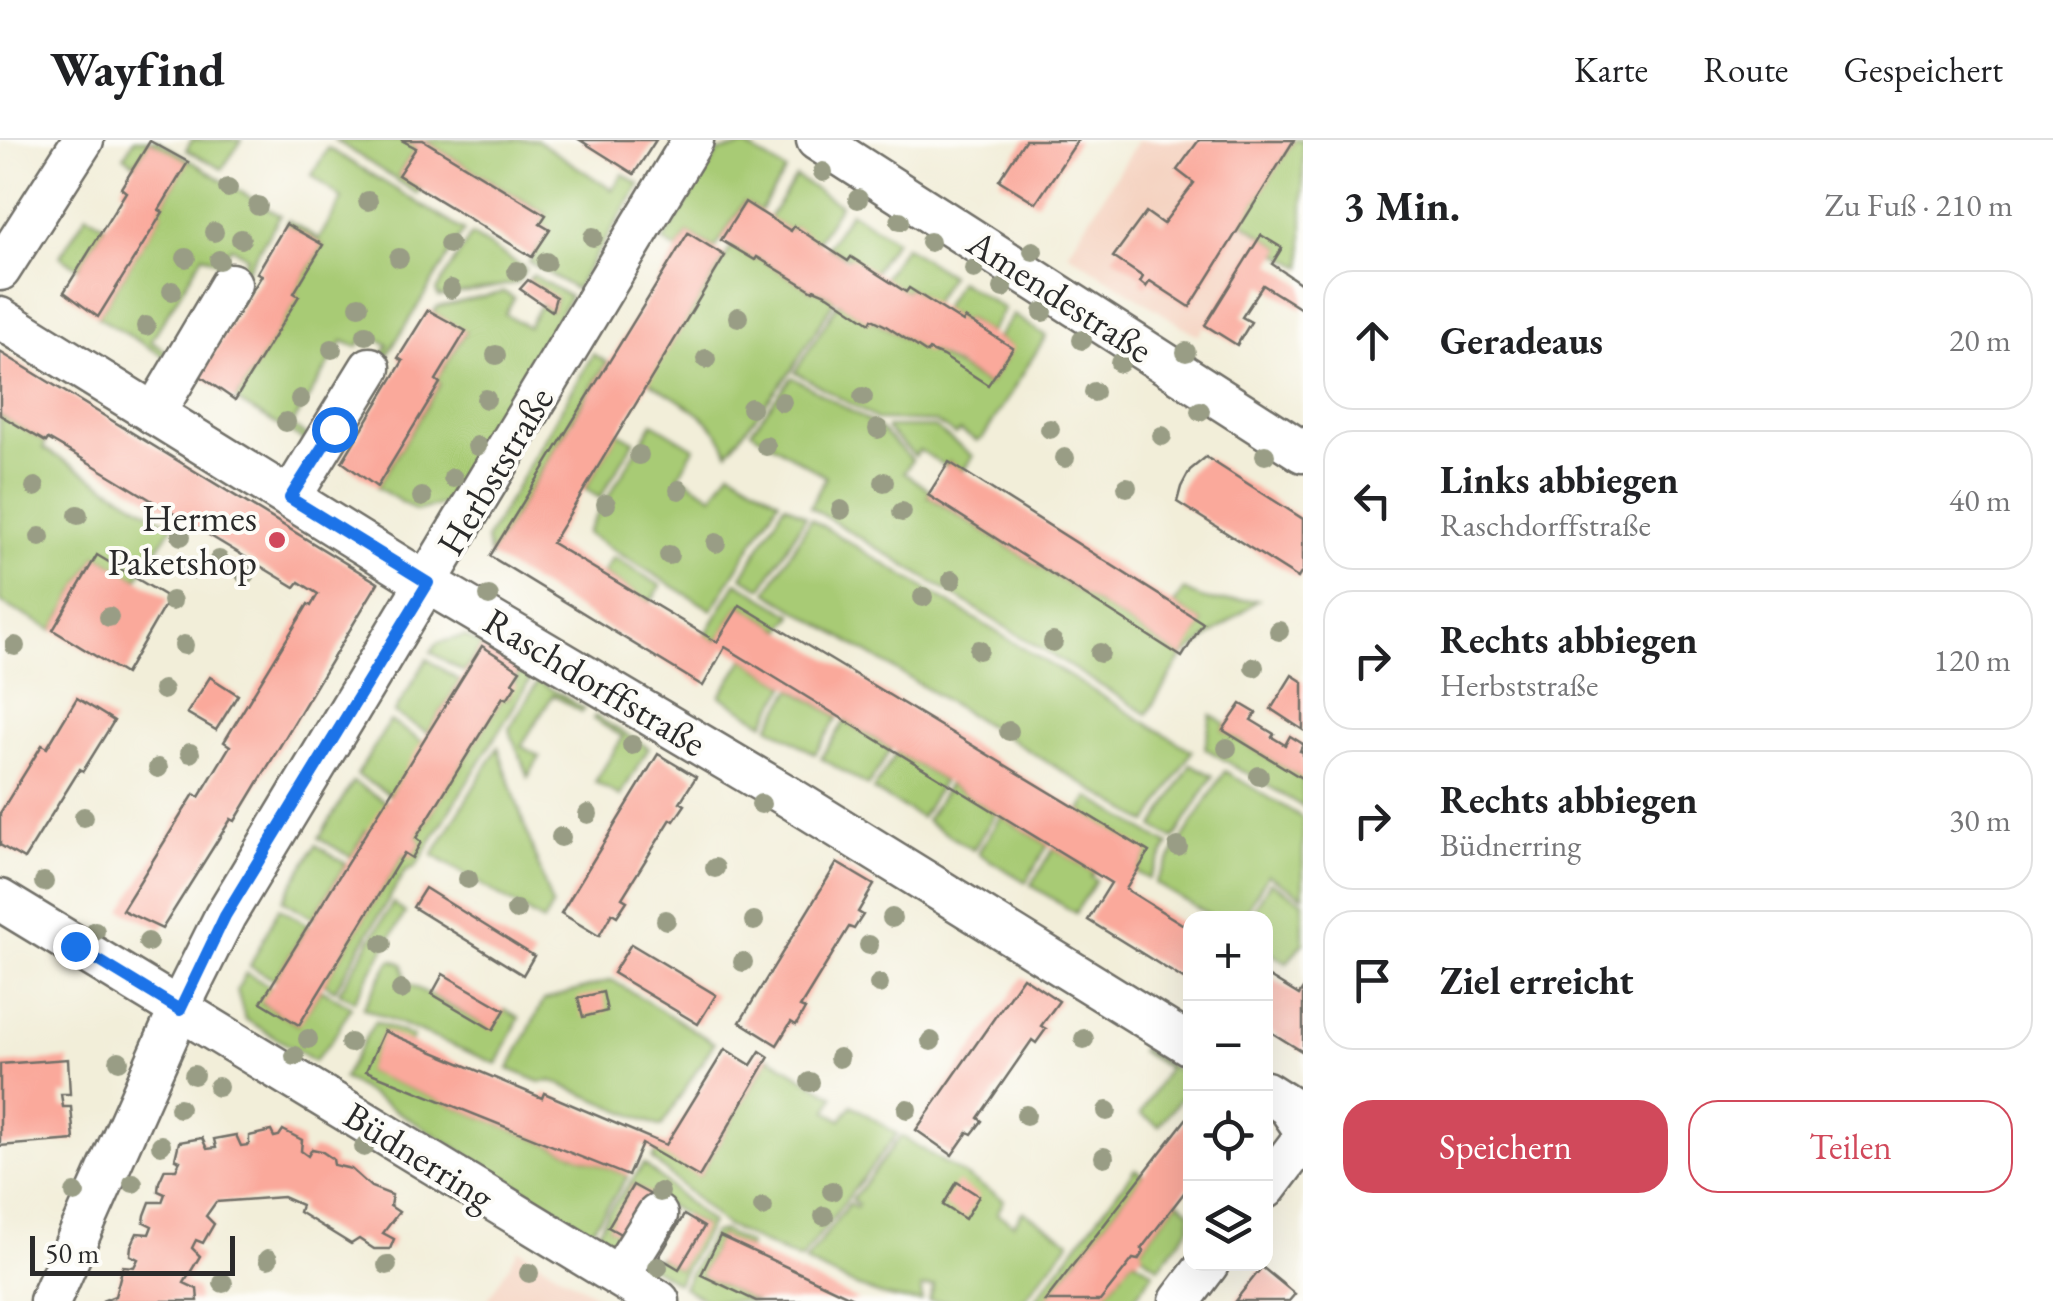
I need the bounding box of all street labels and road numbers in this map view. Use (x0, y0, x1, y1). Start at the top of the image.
street label: Amendestraße (958, 217, 1162, 374)
street label: Herbststraße (425, 378, 564, 564)
street label: Raschdorffstraße (475, 596, 715, 767)
street label: Büdnerring (335, 1090, 504, 1221)

